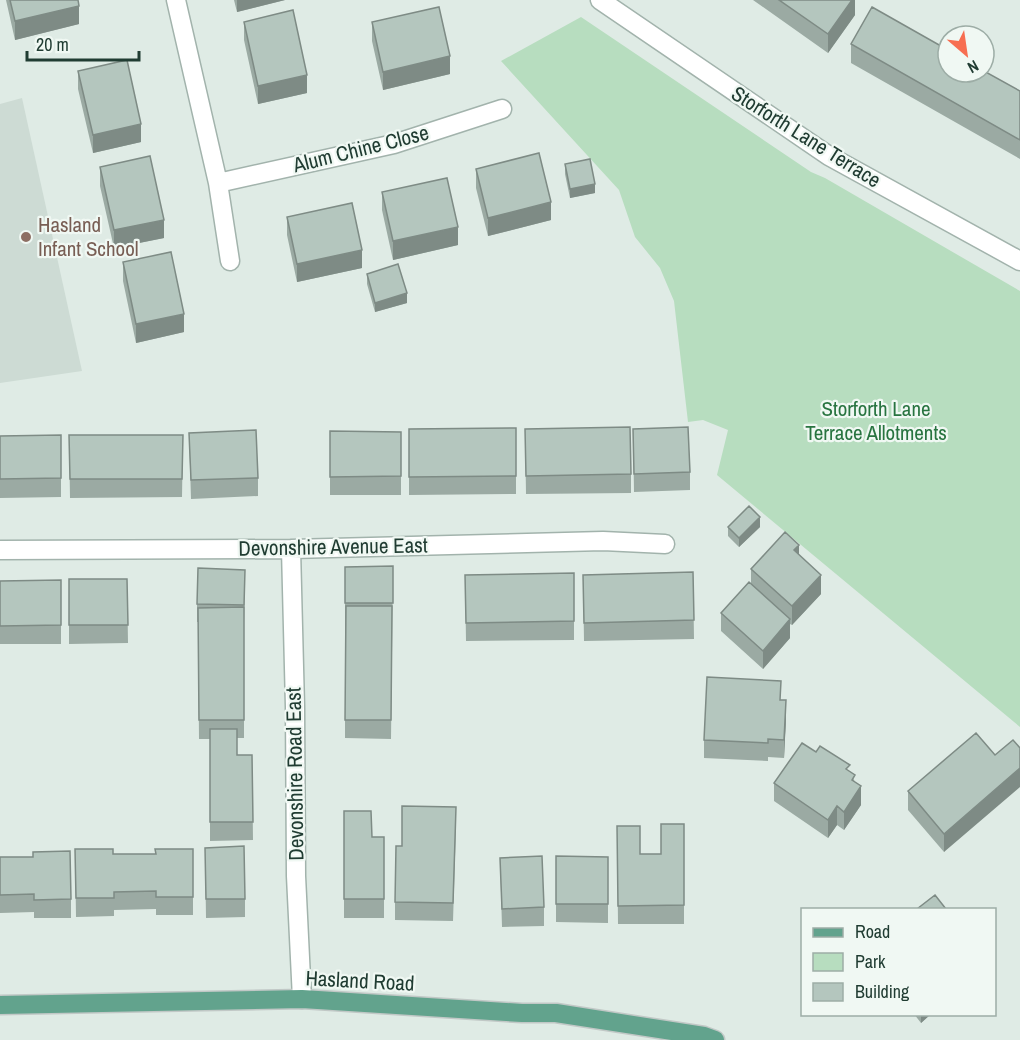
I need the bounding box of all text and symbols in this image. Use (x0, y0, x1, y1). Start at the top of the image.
scale bar (27, 24, 140, 62)
north arrow (936, 24, 996, 84)
text: 20 m (36, 32, 69, 57)
text: N (964, 55, 983, 79)
street label: Storforth Lane Terrace (726, 79, 886, 194)
street label: Alum Chine Close (289, 118, 432, 180)
place label: Hasland Infant School (38, 210, 139, 263)
marker: Hasland Infant School (19, 230, 33, 244)
park label: Storforth Lane Terrace Allotments (805, 394, 947, 447)
street label: Devonshire Avenue East (238, 530, 428, 563)
street label: Devonshire Road East (278, 687, 311, 861)
legend (801, 908, 996, 1016)
text: Road (855, 919, 890, 944)
text: Park (855, 949, 886, 974)
street label: Hasland Road (305, 963, 415, 998)
text: Building (855, 979, 910, 1004)

